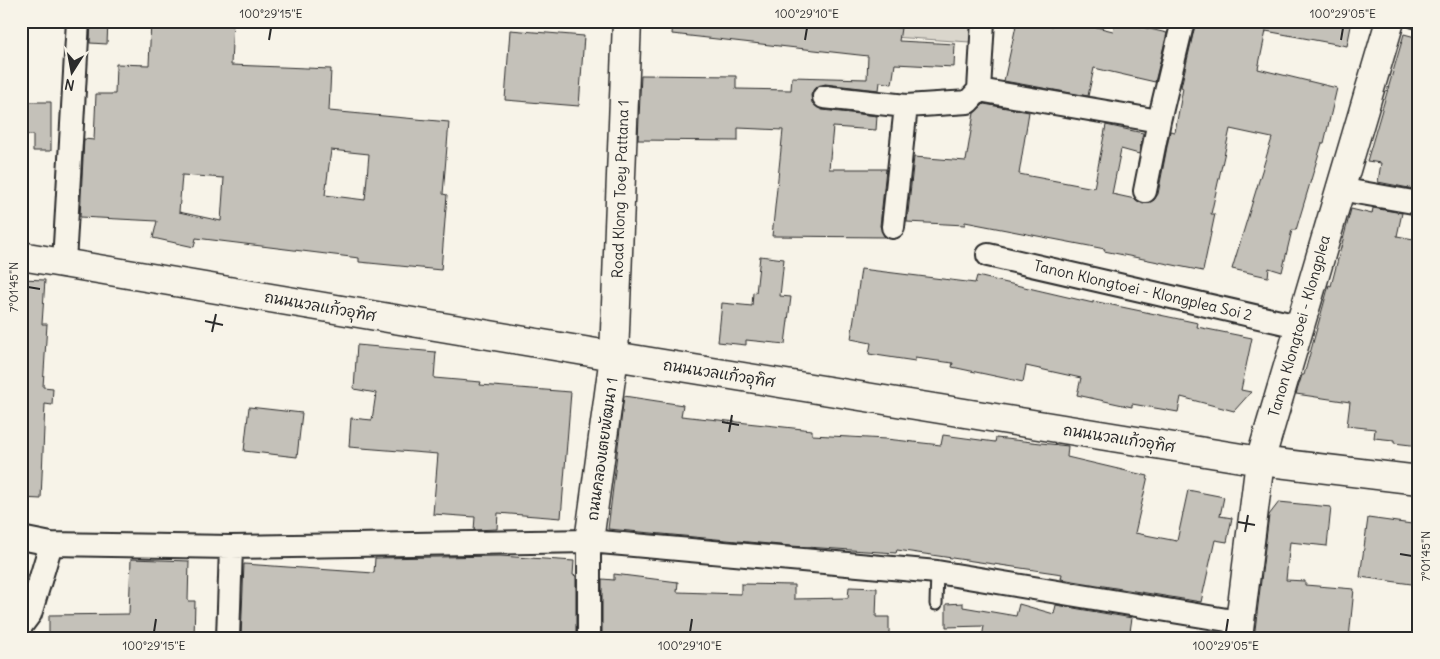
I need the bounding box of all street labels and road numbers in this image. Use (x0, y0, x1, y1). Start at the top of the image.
street label: Road Klong Toey Pattana 1 (607, 99, 633, 279)
street label: Tanon Klongtoei - Klongplea (1264, 233, 1334, 419)
street label: Tanon Klongtoei - Klongplea Soi 2 (1032, 256, 1254, 324)
street label: ถนนนวลแก้วอุทิศ (263, 287, 379, 327)
street label: ถนนนวลแก้วอุทิศ (662, 355, 778, 393)
street label: ถนนคลองเตยพัฒนา 1 (583, 376, 621, 522)
street label: ถนนนวลแก้วอุทิศ (1062, 420, 1178, 458)

